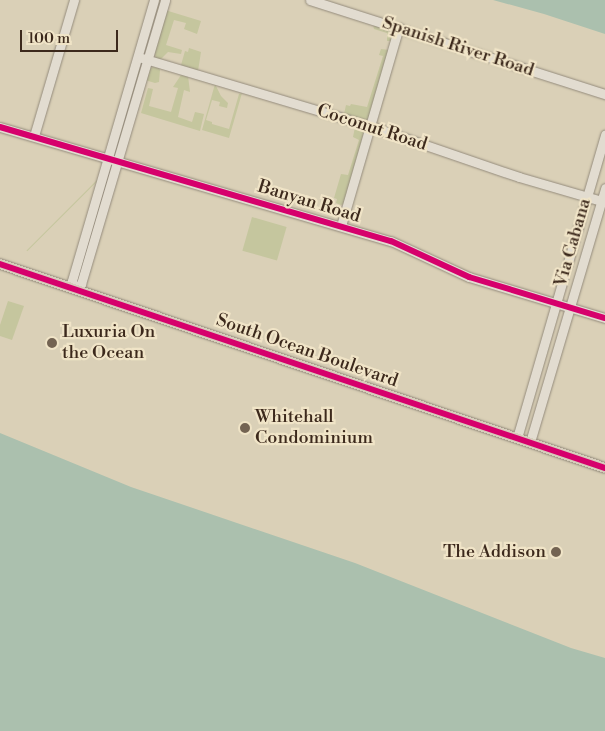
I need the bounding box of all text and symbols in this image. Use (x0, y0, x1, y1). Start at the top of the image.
street label: Spanish River Road (379, 12, 537, 82)
scale bar (22, 20, 120, 52)
text: 100 m (28, 29, 70, 48)
street label: Coconut Road (314, 100, 430, 156)
street label: Banyan Road (255, 176, 363, 228)
street label: Via Cabana (550, 196, 596, 290)
street label: South Ocean Boulevard (213, 310, 401, 392)
place label: Luxuria On the Ocean (62, 322, 155, 364)
marker: Luxuria On the Ocean (46, 337, 58, 349)
place label: Whitehall Condominium (255, 407, 373, 449)
marker: Whitehall Condominium (239, 422, 251, 434)
place label: The Addison (443, 541, 546, 563)
marker: The Addison (550, 546, 562, 558)

